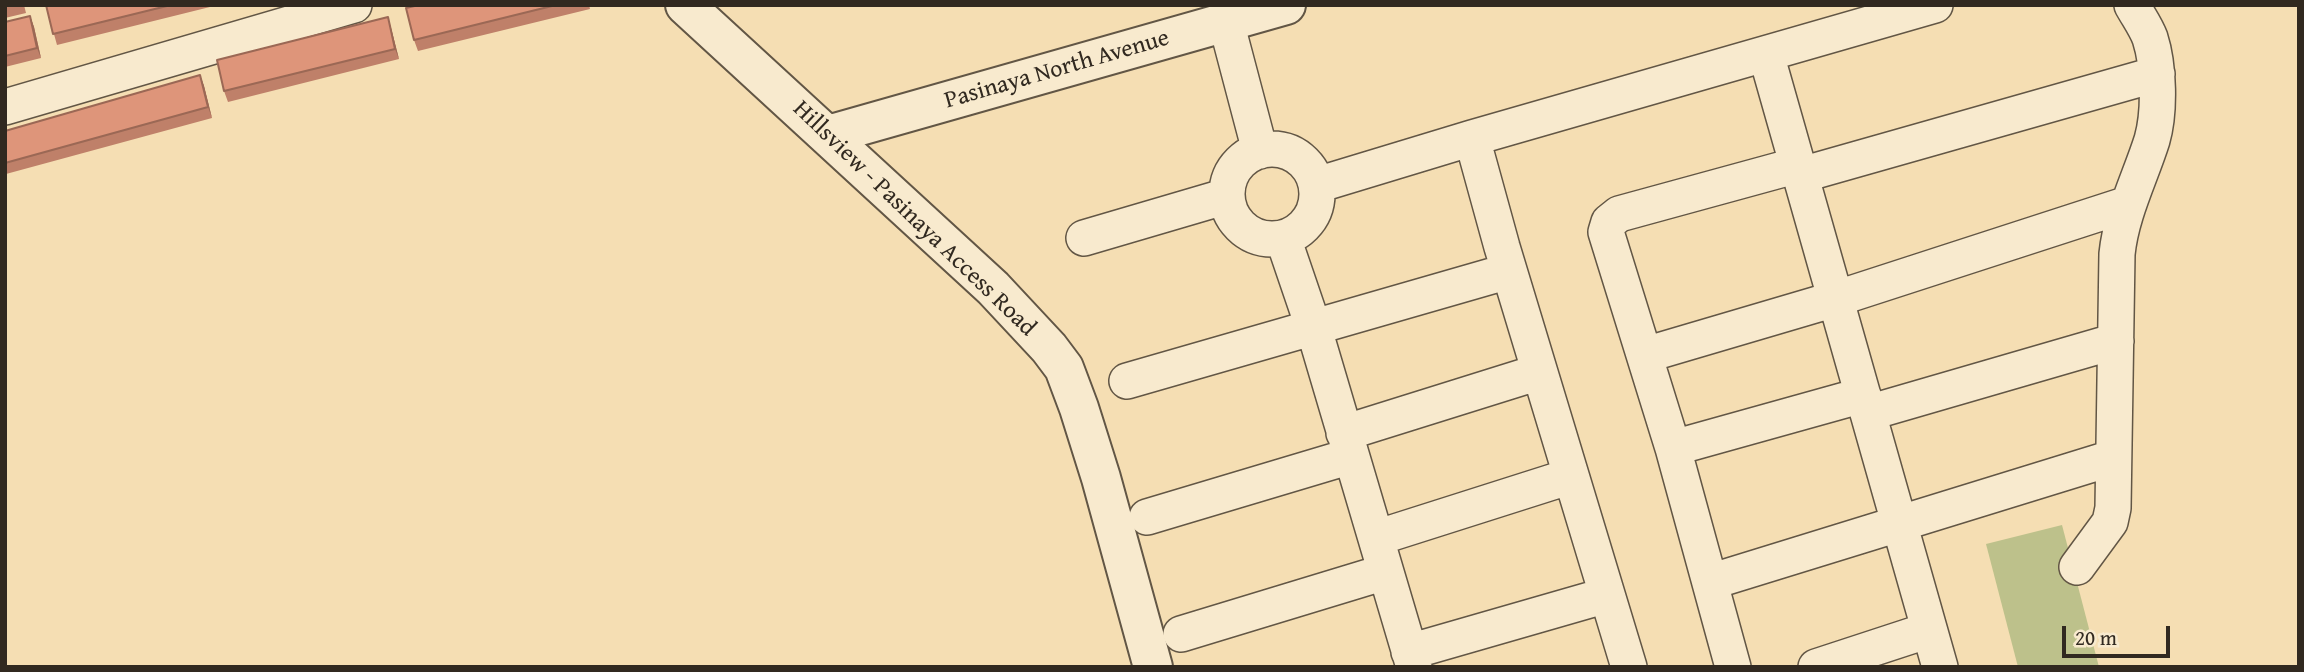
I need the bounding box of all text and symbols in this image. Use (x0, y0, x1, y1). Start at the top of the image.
street label: Pasinaya North Avenue (941, 24, 1173, 116)
street label: Hillsview - Pasinaya Access Road (787, 95, 1041, 343)
scale bar (2066, 612, 2174, 656)
text: 20 m (2075, 622, 2117, 653)

